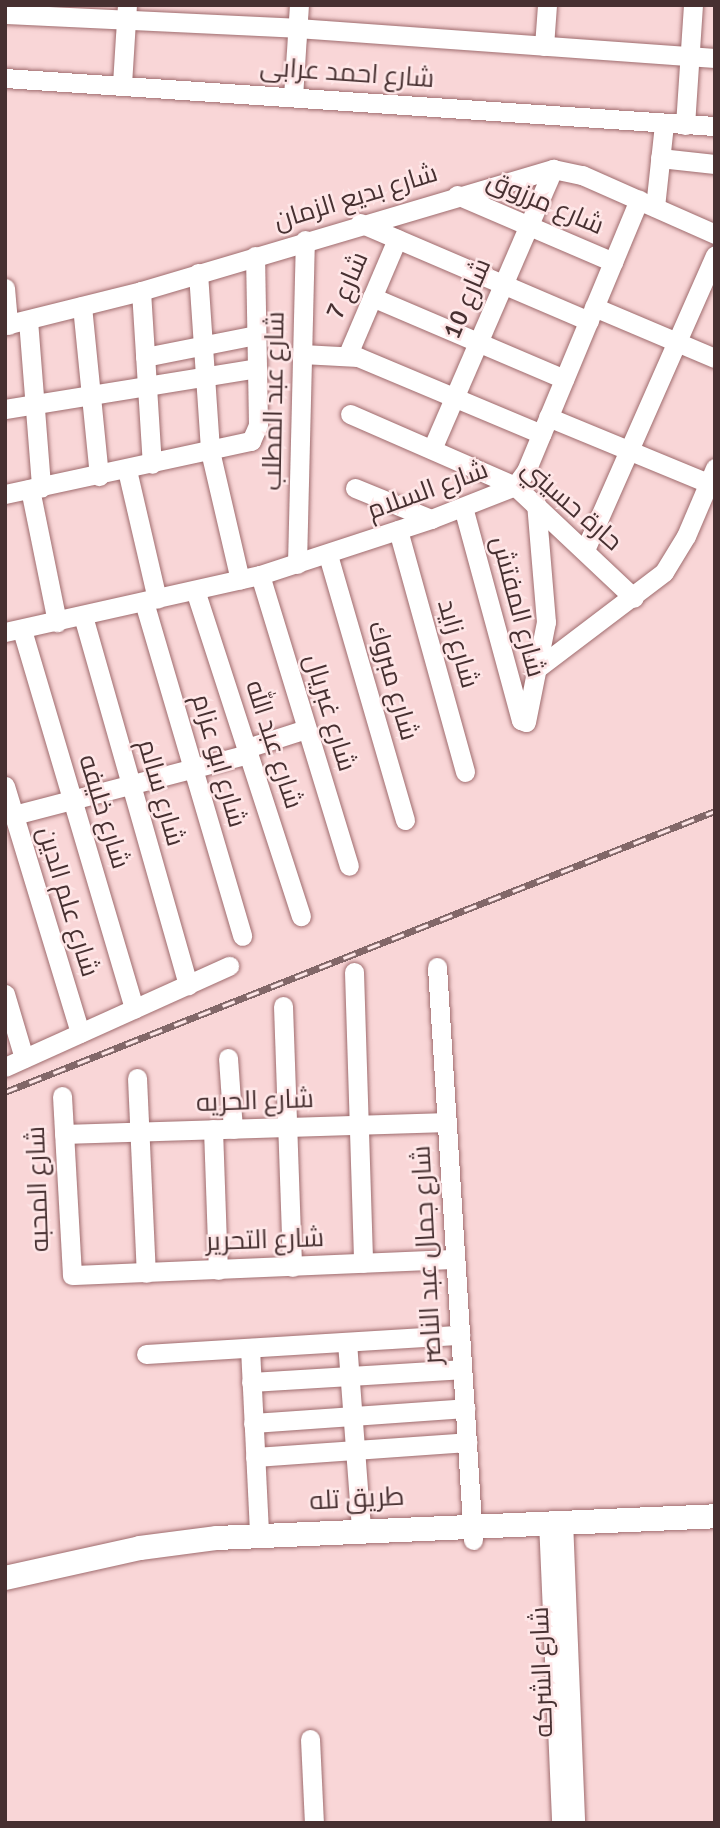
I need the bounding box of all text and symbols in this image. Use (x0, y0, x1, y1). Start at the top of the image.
street label: شارع احمد عرابى (259, 52, 435, 96)
street label: شارع بديع الزمان (270, 158, 442, 238)
street label: شارع مرزوق (482, 165, 608, 243)
street label: شارع 7 (320, 248, 376, 324)
street label: شارع 10 (437, 254, 499, 344)
street label: شارع عبد المطلب (258, 311, 292, 491)
street label: حارة حسيني (514, 454, 628, 558)
street label: شارع السلام (363, 455, 493, 527)
street label: شارع المفتش (483, 533, 551, 681)
street label: شارع زايد (429, 596, 485, 692)
street label: شارع مبروك (360, 618, 424, 744)
street label: شارع غبريال (296, 651, 362, 775)
street label: شارع عبد الله (238, 677, 308, 813)
street label: شارع ابو عزام (184, 691, 252, 831)
street label: شارع سالم (130, 736, 190, 850)
street label: شارع خليفه (71, 751, 135, 873)
street label: شارع علم الدين (29, 823, 105, 981)
street label: شارع الحريه (196, 1084, 314, 1120)
street label: شارع المحبه (21, 1125, 57, 1253)
street label: شارع جمال عبد الناصر (407, 1145, 449, 1365)
street label: شارع التحرير (205, 1223, 325, 1259)
street label: طريق تله (309, 1482, 405, 1518)
street label: شارع الشركه (525, 1606, 561, 1738)

